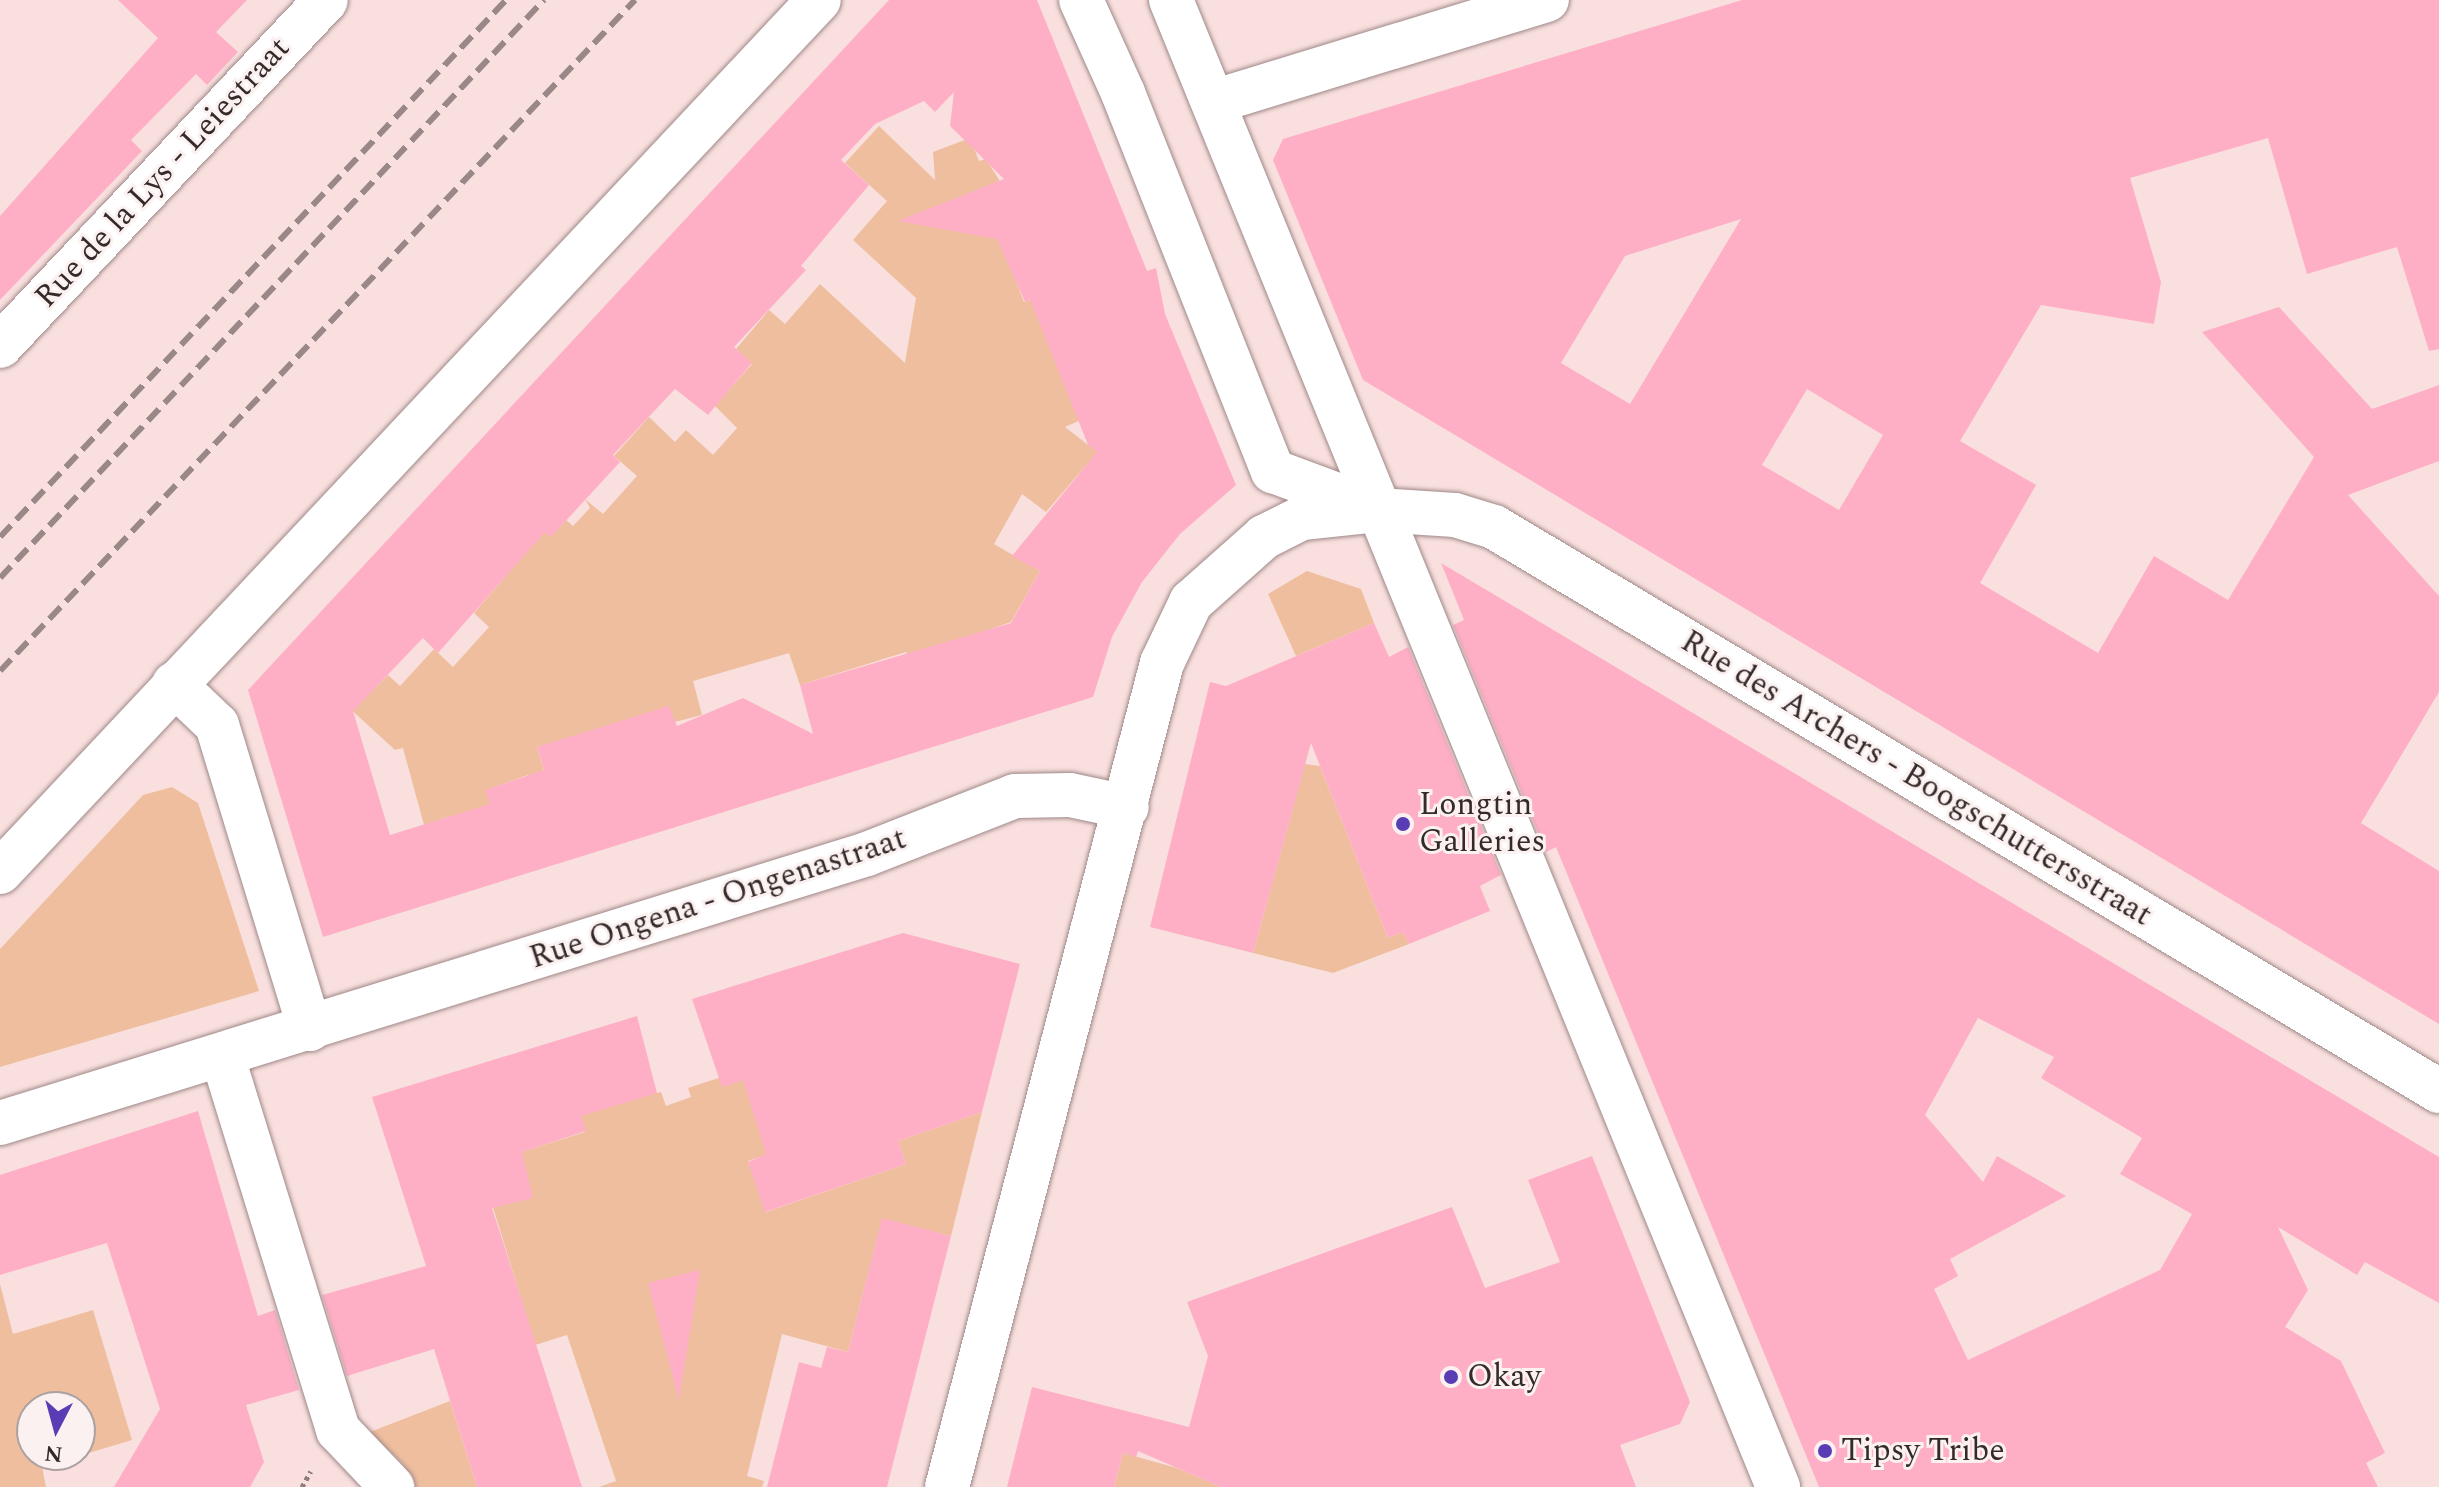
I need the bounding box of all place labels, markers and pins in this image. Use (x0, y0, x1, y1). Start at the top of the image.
place label: Longtin Galleries (1419, 787, 1545, 862)
marker: Longtin Galleries (1394, 815, 1412, 833)
place label: Okay (1467, 1358, 1541, 1396)
marker: Okay (1442, 1368, 1460, 1386)
place label: Tipsy Tribe (1841, 1432, 2005, 1470)
marker: Tipsy Tribe (1816, 1442, 1834, 1460)

